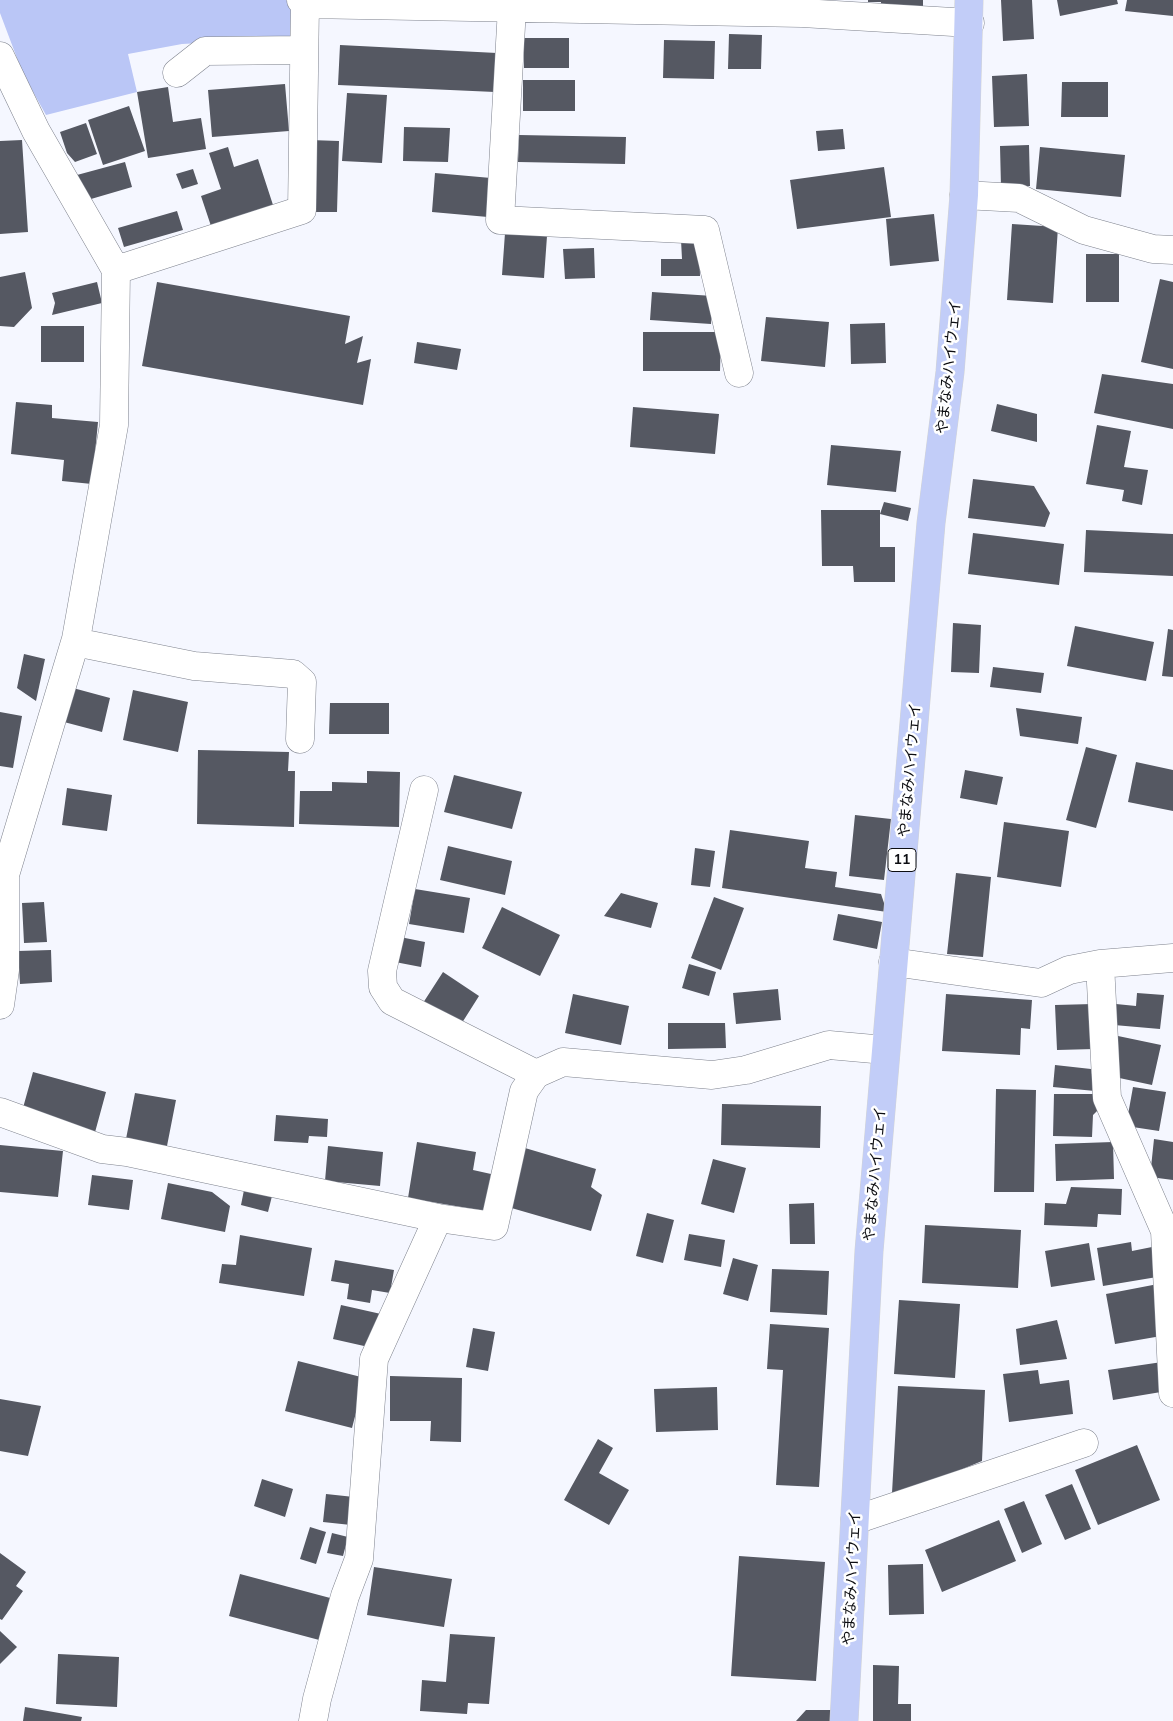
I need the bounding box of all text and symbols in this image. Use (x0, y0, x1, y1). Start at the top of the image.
street label: やまなみハイウェイ (933, 299, 965, 435)
street label: やまなみハイウェイ (895, 702, 925, 838)
road number: 11 (888, 848, 916, 872)
street label: やまなみハイウェイ (860, 1106, 890, 1242)
street label: やまなみハイウェイ (839, 1510, 865, 1646)

